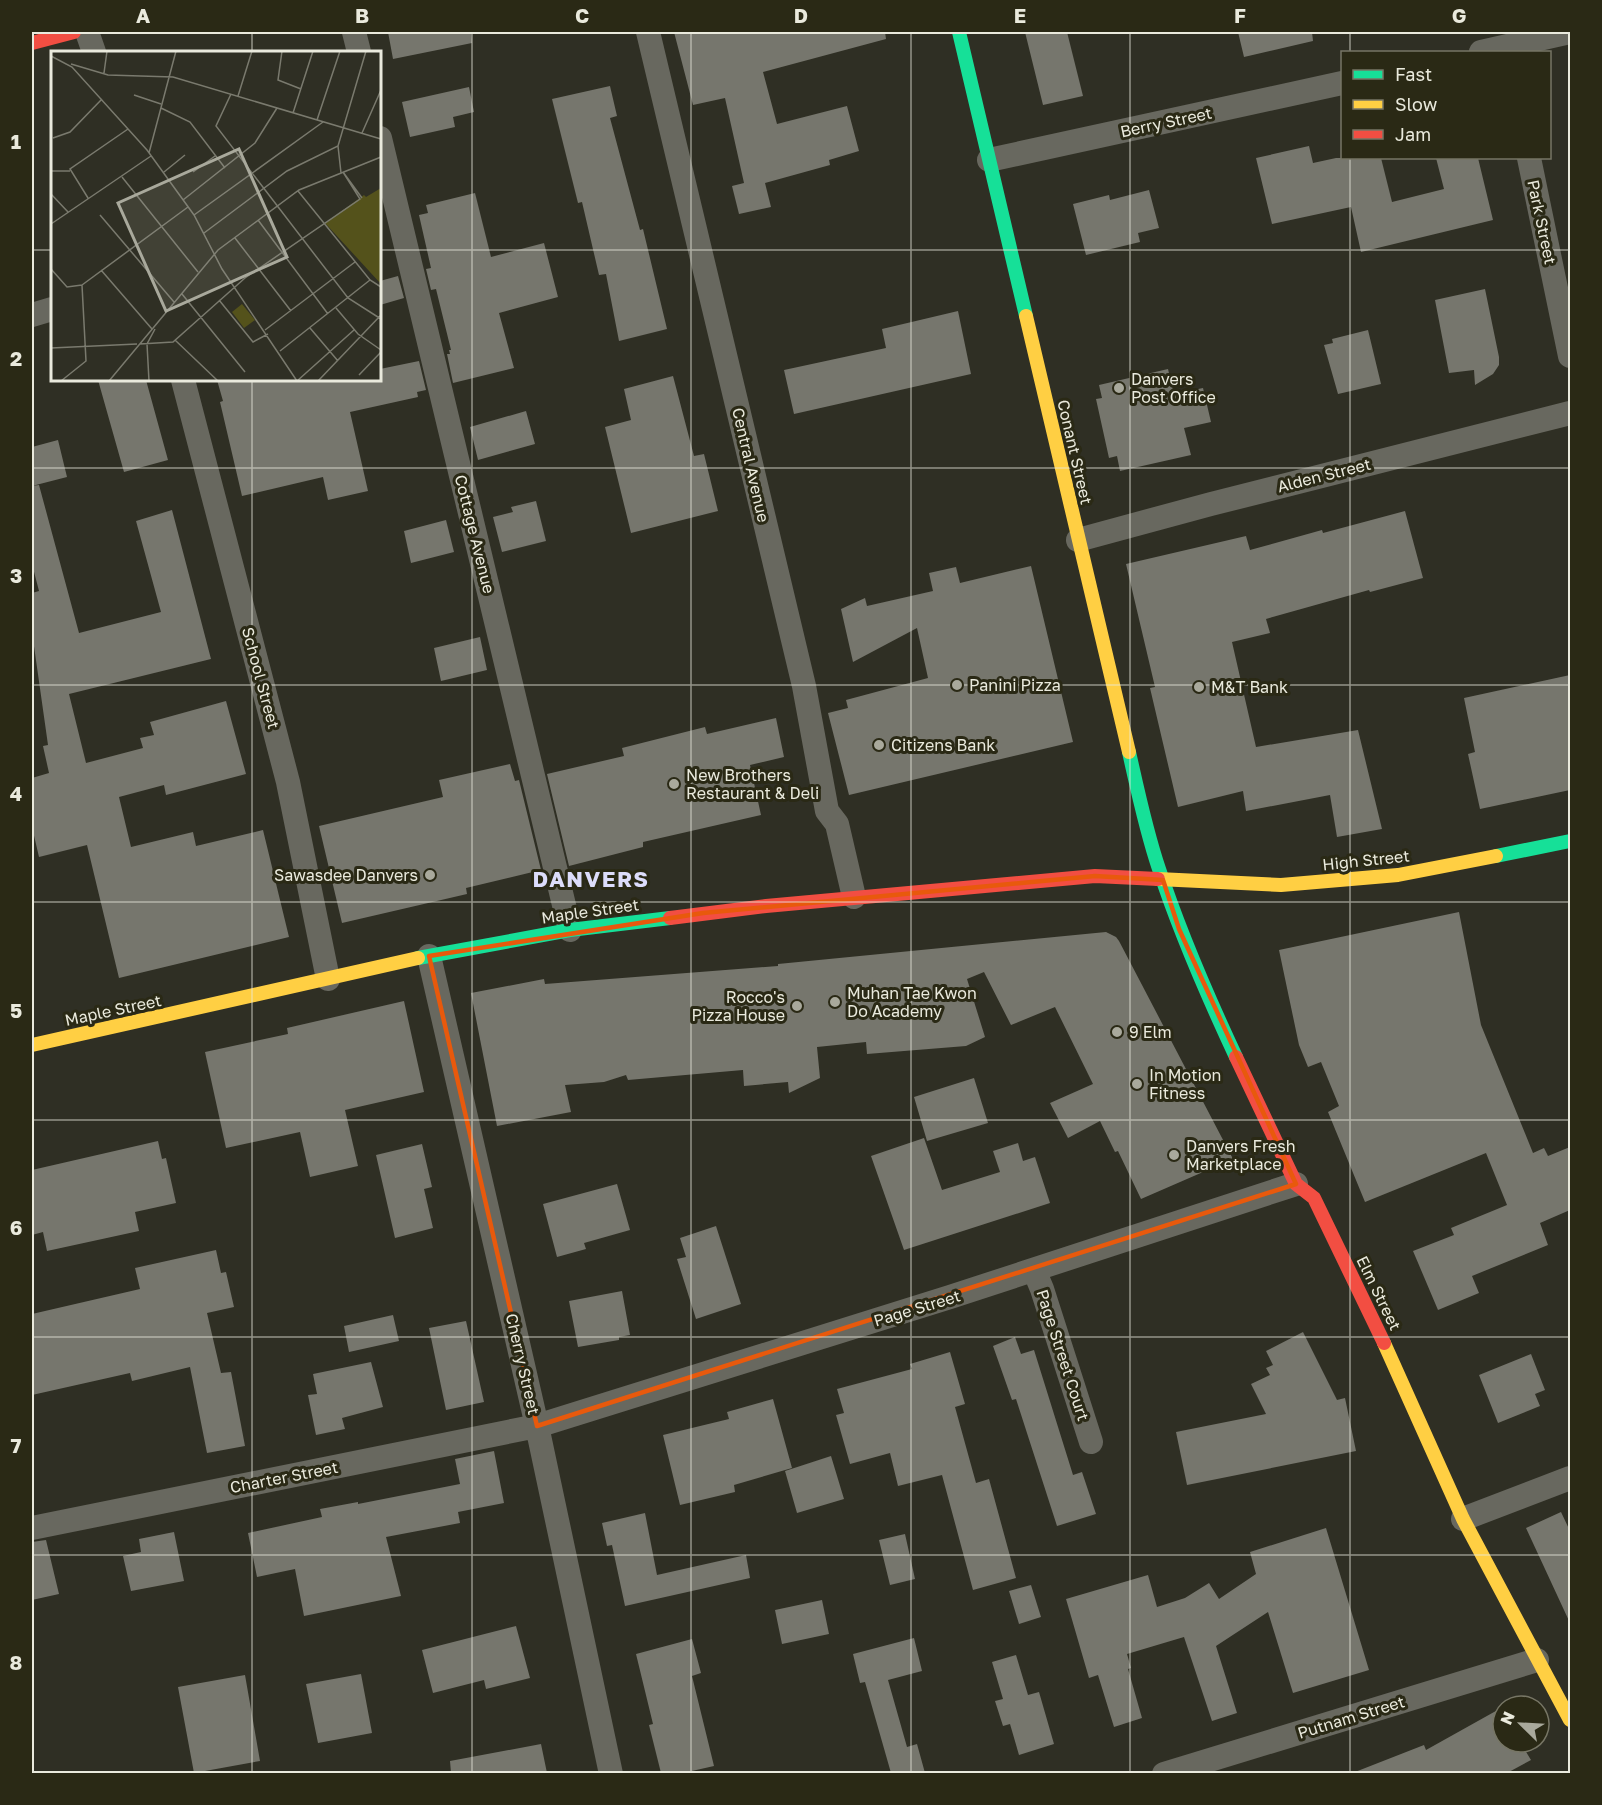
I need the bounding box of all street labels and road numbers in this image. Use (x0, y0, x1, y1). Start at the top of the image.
street label: Berry Street (1118, 103, 1214, 141)
street label: Park Street (1523, 178, 1561, 266)
street label: Conant Street (1053, 398, 1097, 506)
street label: Central Avenue (728, 406, 774, 524)
street label: Alden Street (1275, 454, 1373, 496)
street label: Cottage Avenue (451, 473, 499, 595)
street label: School Street (238, 625, 284, 731)
street label: High Street (1321, 845, 1411, 875)
street label: Maple Street (540, 894, 640, 928)
street label: Maple Street (63, 990, 163, 1030)
street label: Elm Street (1352, 1252, 1406, 1334)
street label: Page Street (871, 1285, 963, 1331)
street label: Page Street Court (1032, 1287, 1094, 1423)
street label: Cherry Street (502, 1311, 544, 1417)
street label: Charter Street (228, 1457, 340, 1497)
street label: Putnam Street (1295, 1691, 1407, 1743)

